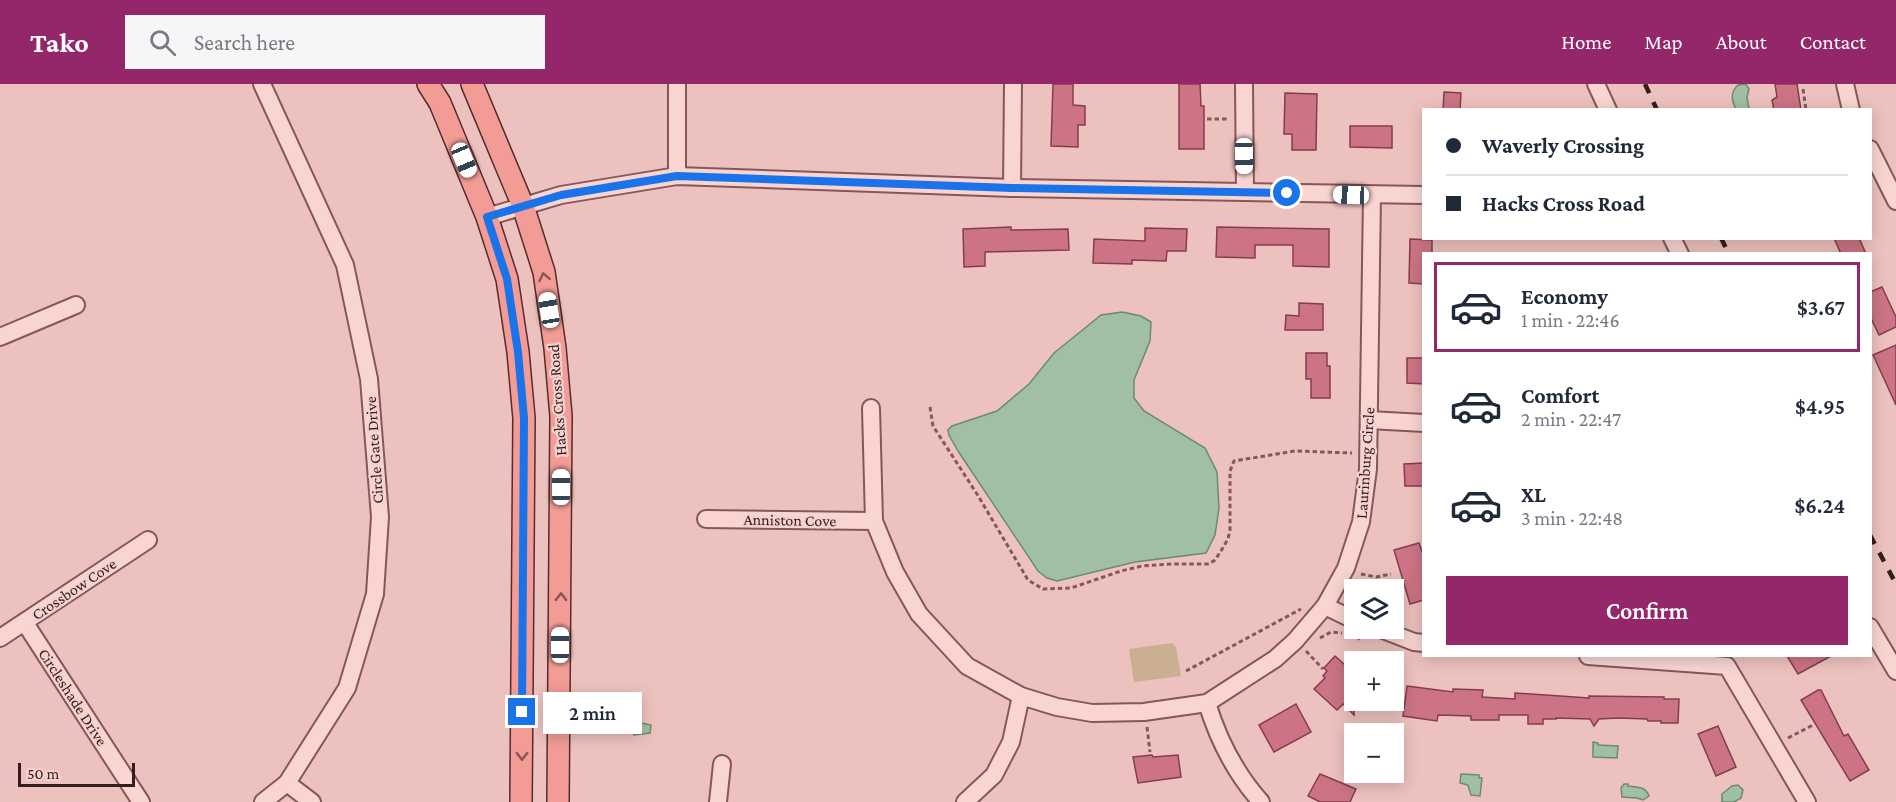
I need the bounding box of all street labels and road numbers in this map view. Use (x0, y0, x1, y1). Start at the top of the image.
street label: Hacks Cross Road (545, 343, 569, 456)
street label: Circle Gate Drive (362, 396, 386, 504)
street label: Laurinburg Circle (1353, 407, 1378, 520)
street label: Anniston Cove (743, 511, 837, 529)
street label: Crossbow Cove (29, 555, 119, 623)
street label: Circleshade Drive (35, 645, 111, 749)

